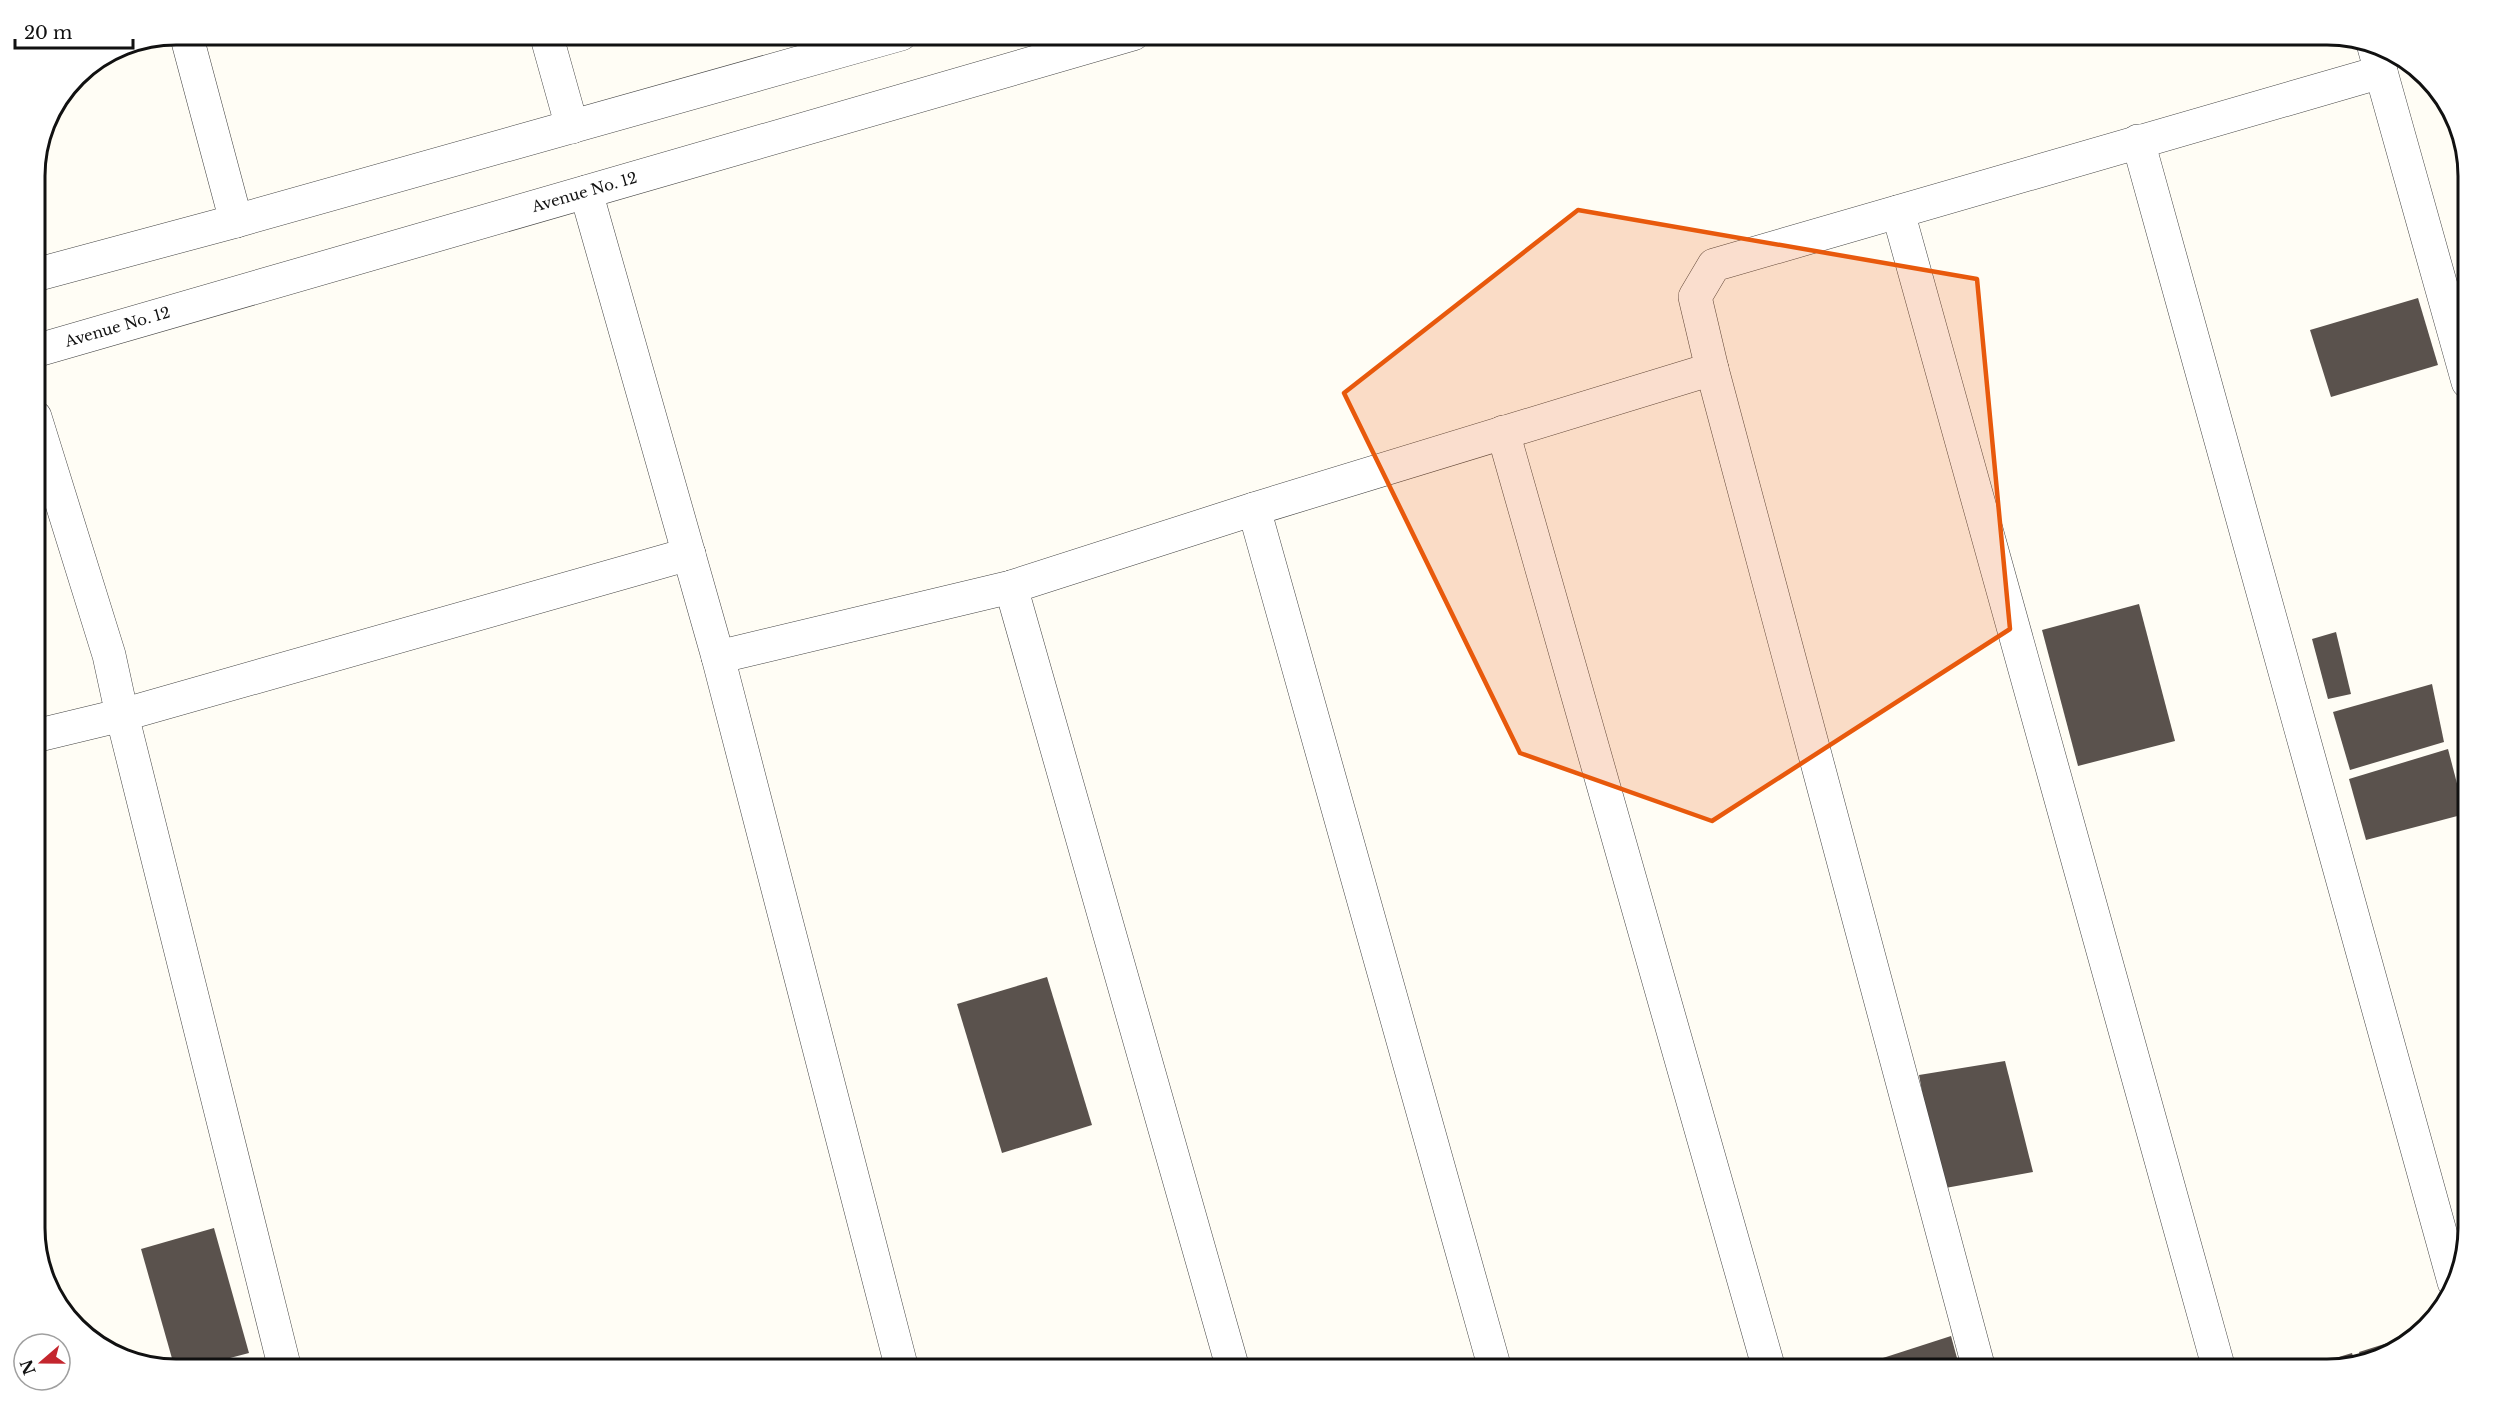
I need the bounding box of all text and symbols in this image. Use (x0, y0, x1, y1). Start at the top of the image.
scale bar (15, 12, 134, 50)
text: 20 m (24, 22, 72, 44)
street label: Avenue No. 12 (529, 168, 639, 216)
street label: Avenue No. 12 (62, 302, 172, 351)
north arrow (12, 1332, 72, 1392)
text: N (16, 1357, 40, 1378)

